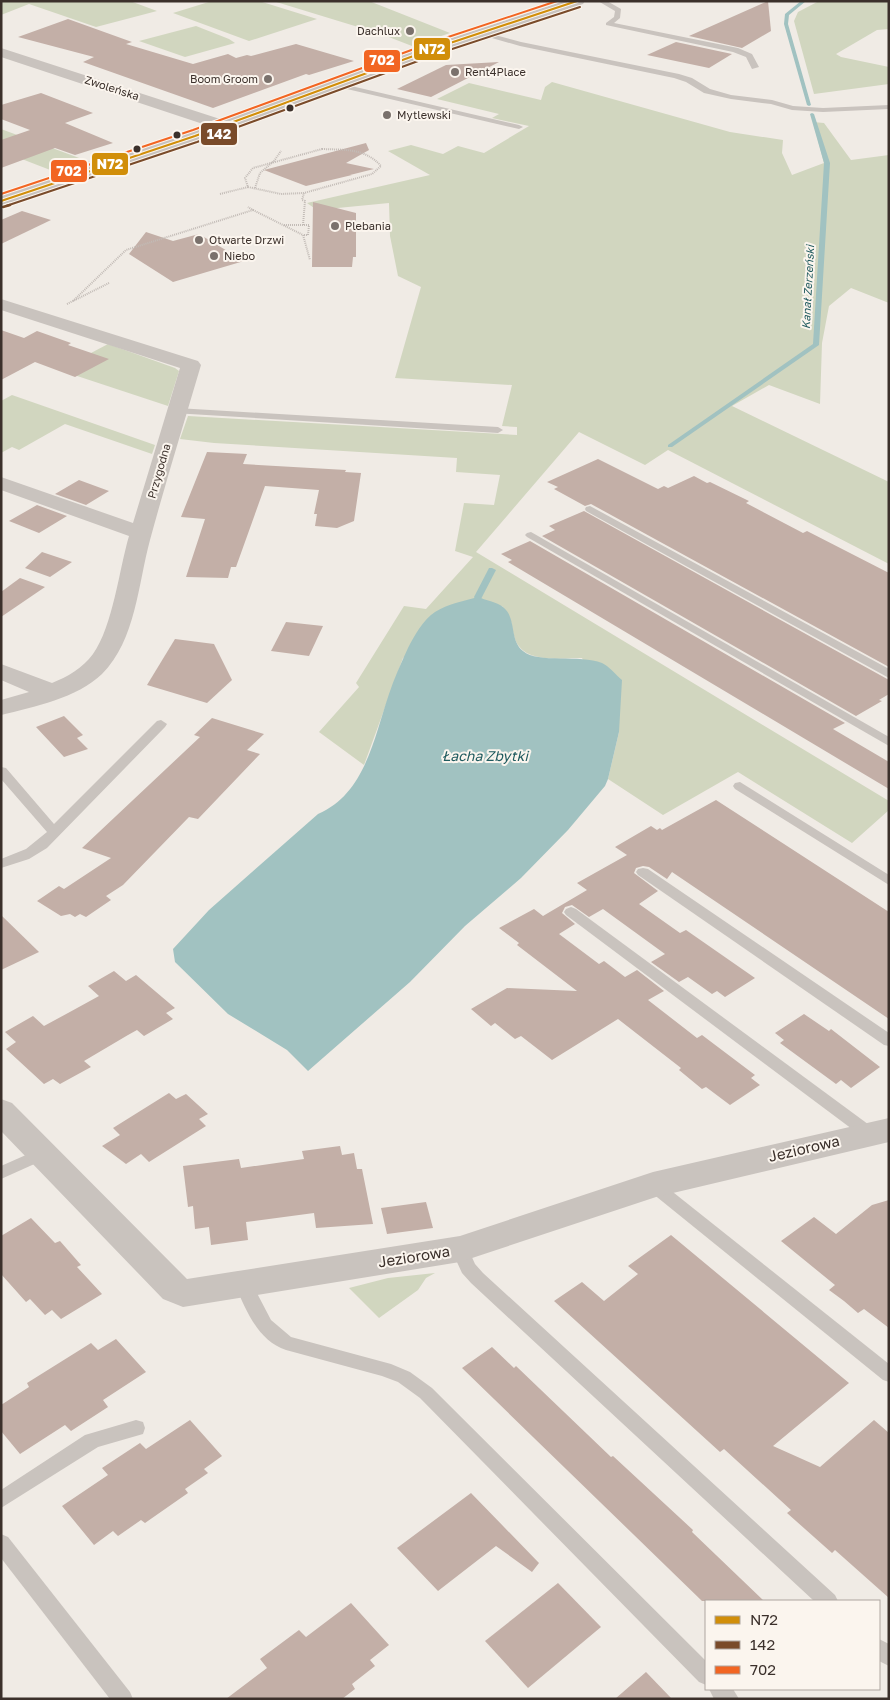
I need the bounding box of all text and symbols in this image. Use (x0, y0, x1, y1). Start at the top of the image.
place label: Dachlux (357, 24, 400, 37)
marker: Dachlux (404, 25, 416, 37)
line badge: N72 (413, 37, 451, 61)
text: N72 (419, 40, 446, 57)
line badge: 702 (363, 49, 401, 73)
text: 702 (369, 51, 395, 68)
place label: Rent4Place (465, 65, 526, 78)
marker: Rent4Place (449, 66, 461, 78)
place label: Boom Groom (190, 72, 258, 85)
street label: Zwoleńska (83, 73, 141, 102)
marker: Boom Groom (262, 73, 274, 85)
unlabelled marker (285, 103, 295, 113)
place label: Mytlewski (397, 108, 451, 121)
marker: Mytlewski (381, 109, 393, 121)
line badge: 142 (200, 122, 238, 146)
text: 142 (207, 125, 232, 142)
unlabelled marker (172, 130, 182, 140)
unlabelled marker (132, 144, 142, 154)
line badge: N72 (91, 152, 129, 176)
text: N72 (97, 155, 124, 172)
line badge: 702 (50, 159, 88, 183)
text: 702 (56, 162, 82, 179)
place label: Plebania (345, 219, 391, 232)
marker: Plebania (329, 220, 341, 232)
place label: Otwarte Drzwi (209, 233, 284, 246)
marker: Otwarte Drzwi (193, 234, 205, 246)
water label: Kanał Zerzeński (799, 243, 816, 329)
place label: Niebo (224, 249, 255, 262)
marker: Niebo (208, 250, 220, 262)
street label: Przygodna (145, 442, 173, 500)
water label: Łacha Zbytki (442, 747, 530, 764)
street label: Jeziorowa (766, 1131, 841, 1165)
street label: Jeziorowa (377, 1241, 451, 1271)
legend (705, 1600, 880, 1690)
text: N72 (750, 1610, 778, 1628)
text: 142 (750, 1635, 775, 1653)
text: 702 (750, 1660, 776, 1678)

